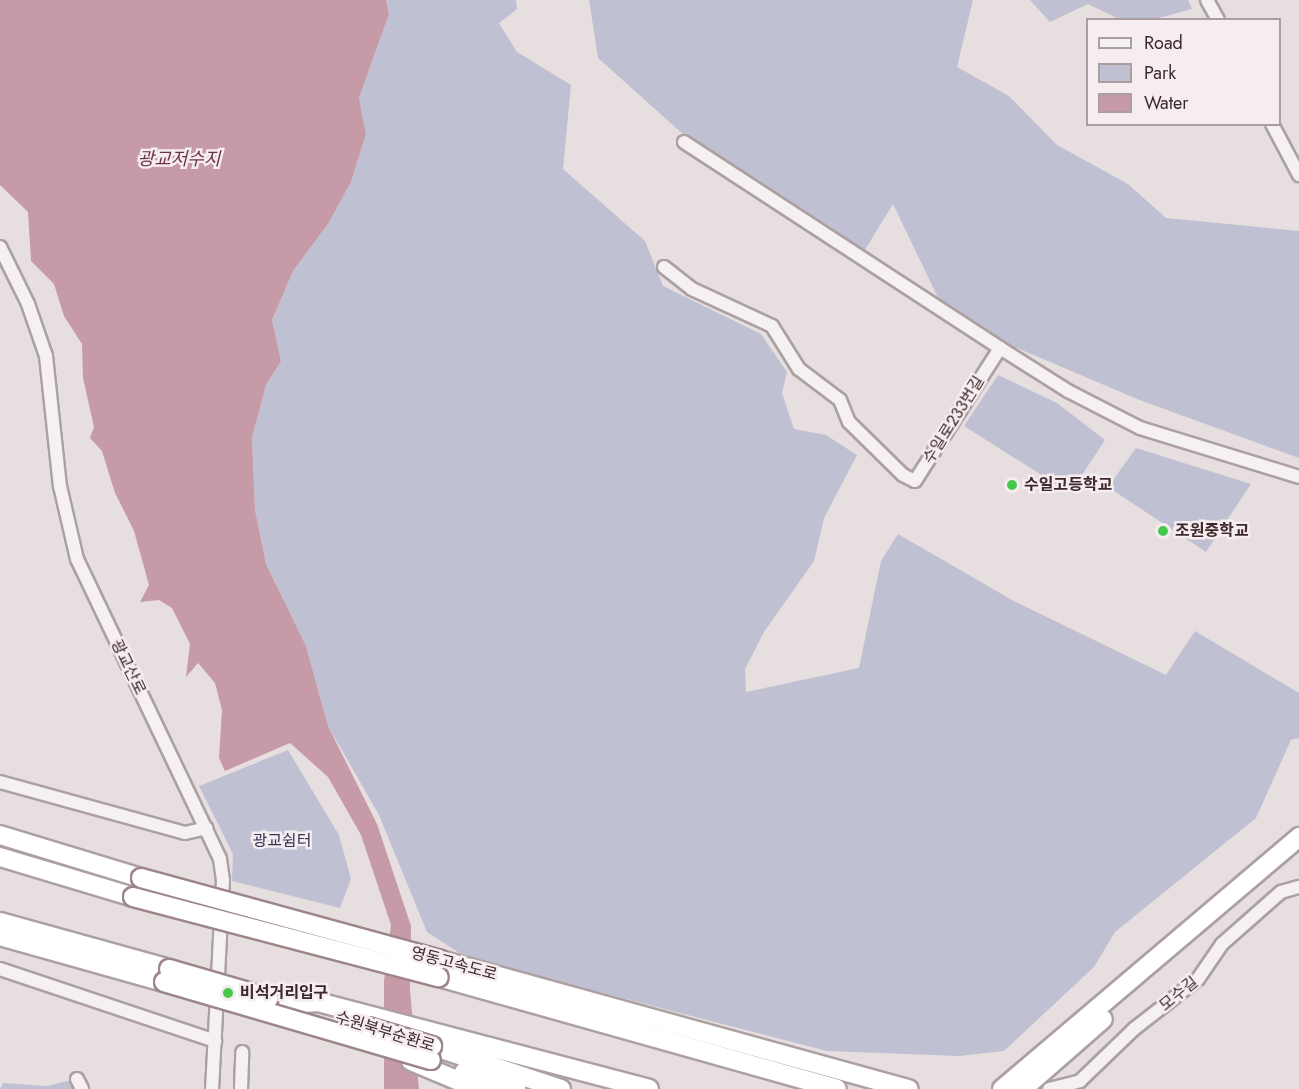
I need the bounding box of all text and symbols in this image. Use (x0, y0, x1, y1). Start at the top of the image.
legend (1086, 18, 1281, 126)
text: Road (1144, 30, 1183, 56)
text: Park (1144, 60, 1176, 86)
text: Water (1144, 90, 1188, 116)
water label: 광교저수지 (138, 148, 220, 170)
street label: 수일로233번길 (919, 372, 989, 468)
place label: 수일고등학교 (1024, 475, 1112, 495)
marker: 수일고등학교 (1005, 478, 1019, 492)
place label: 조원중학교 (1175, 521, 1249, 541)
marker: 조원중학교 (1156, 524, 1170, 538)
street label: 광교산로 (106, 636, 150, 698)
park label: 광교쉼터 (253, 831, 311, 851)
street label: 영동고속도로 (409, 943, 499, 985)
street label: 모수길 (1156, 973, 1202, 1015)
place label: 비석거리입구 (240, 983, 328, 1003)
marker: 비석거리입구 (221, 986, 235, 1000)
street label: 수원북부순환로 (333, 1008, 437, 1056)

